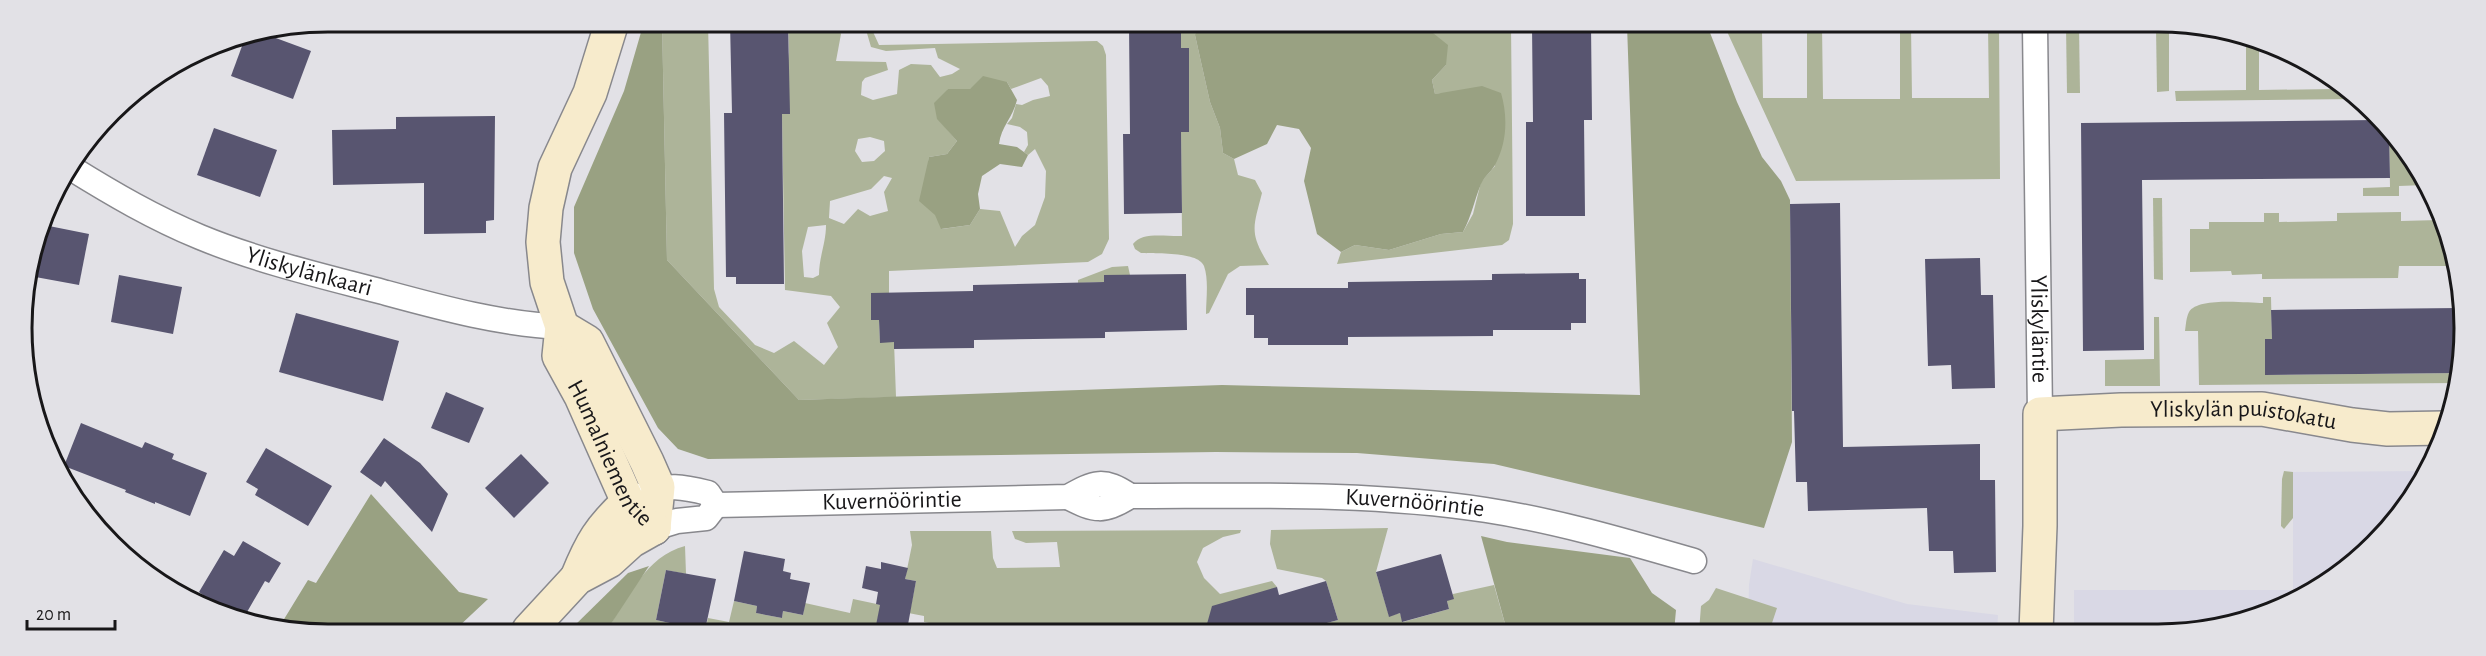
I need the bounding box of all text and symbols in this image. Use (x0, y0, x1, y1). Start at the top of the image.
street label: Yliskylänkaari (243, 243, 375, 301)
street label: Yliskyläntie (2026, 275, 2052, 383)
street label: Humalniementie (563, 376, 657, 531)
street label: Yliskylän puistokatu (2150, 397, 2338, 434)
street label: Kuvernöörintie (1345, 485, 1486, 522)
street label: Kuvernöörintie (822, 487, 962, 515)
scale bar (27, 593, 116, 631)
text: 20 m (36, 606, 71, 624)

